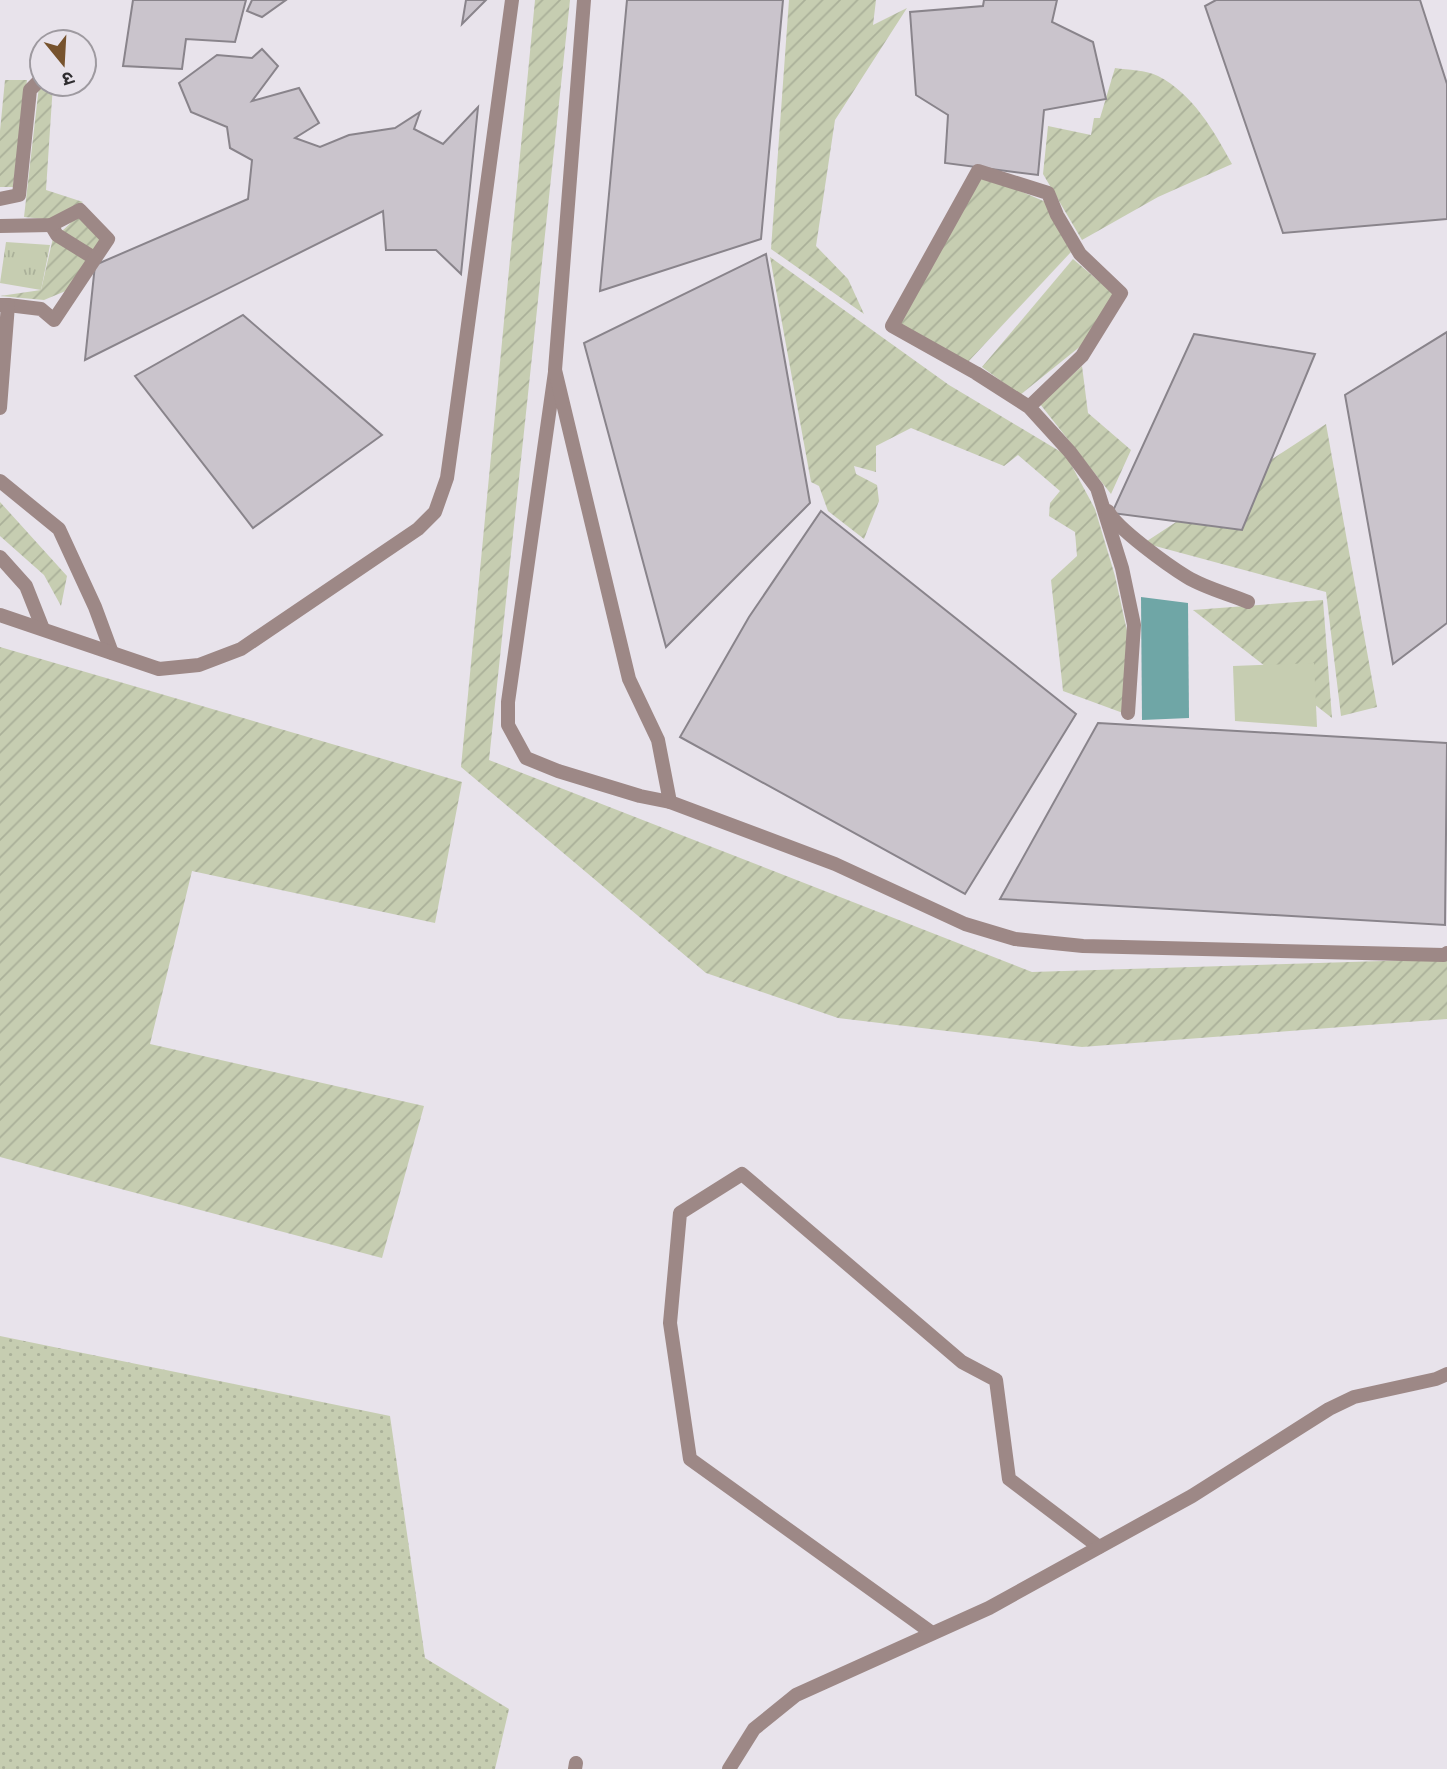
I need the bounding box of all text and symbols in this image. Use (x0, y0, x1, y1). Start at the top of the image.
north arrow (28, 28, 98, 98)
text: उ (59, 67, 77, 92)

